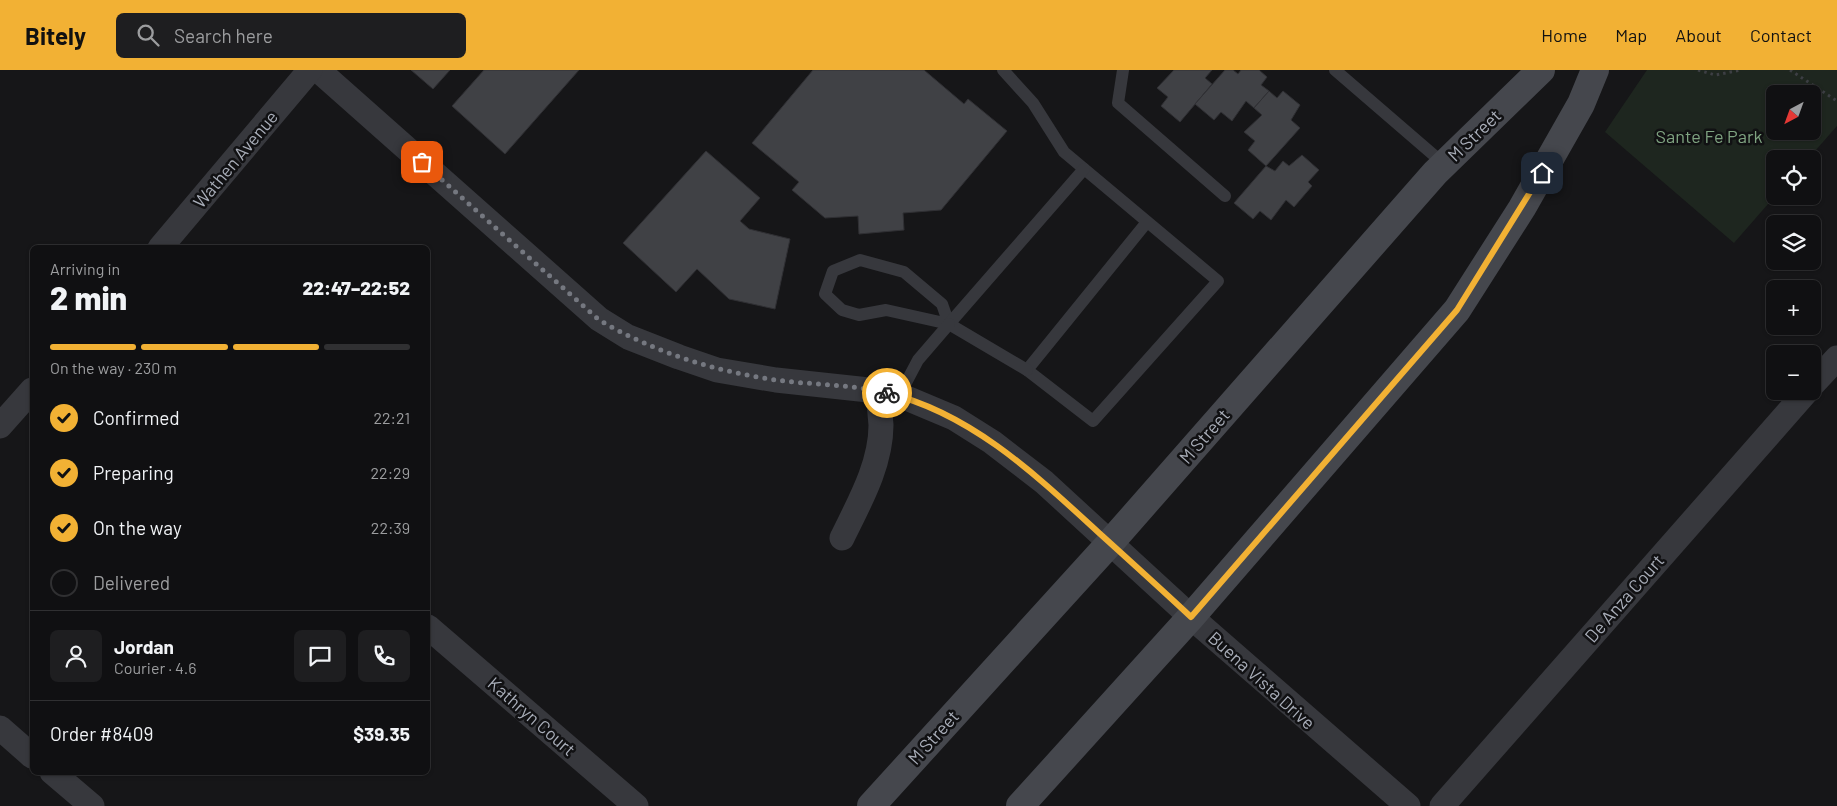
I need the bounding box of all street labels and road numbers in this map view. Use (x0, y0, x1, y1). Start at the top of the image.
street label: M Street (1443, 104, 1505, 166)
street label: Wathen Avenue (188, 106, 282, 212)
street label: M Street (1174, 404, 1234, 468)
street label: De Anza Court (1580, 549, 1668, 647)
street label: Buena Vista Drive (1204, 626, 1320, 734)
street label: Kathryn Court (484, 672, 580, 760)
street label: M Street (903, 705, 963, 769)

